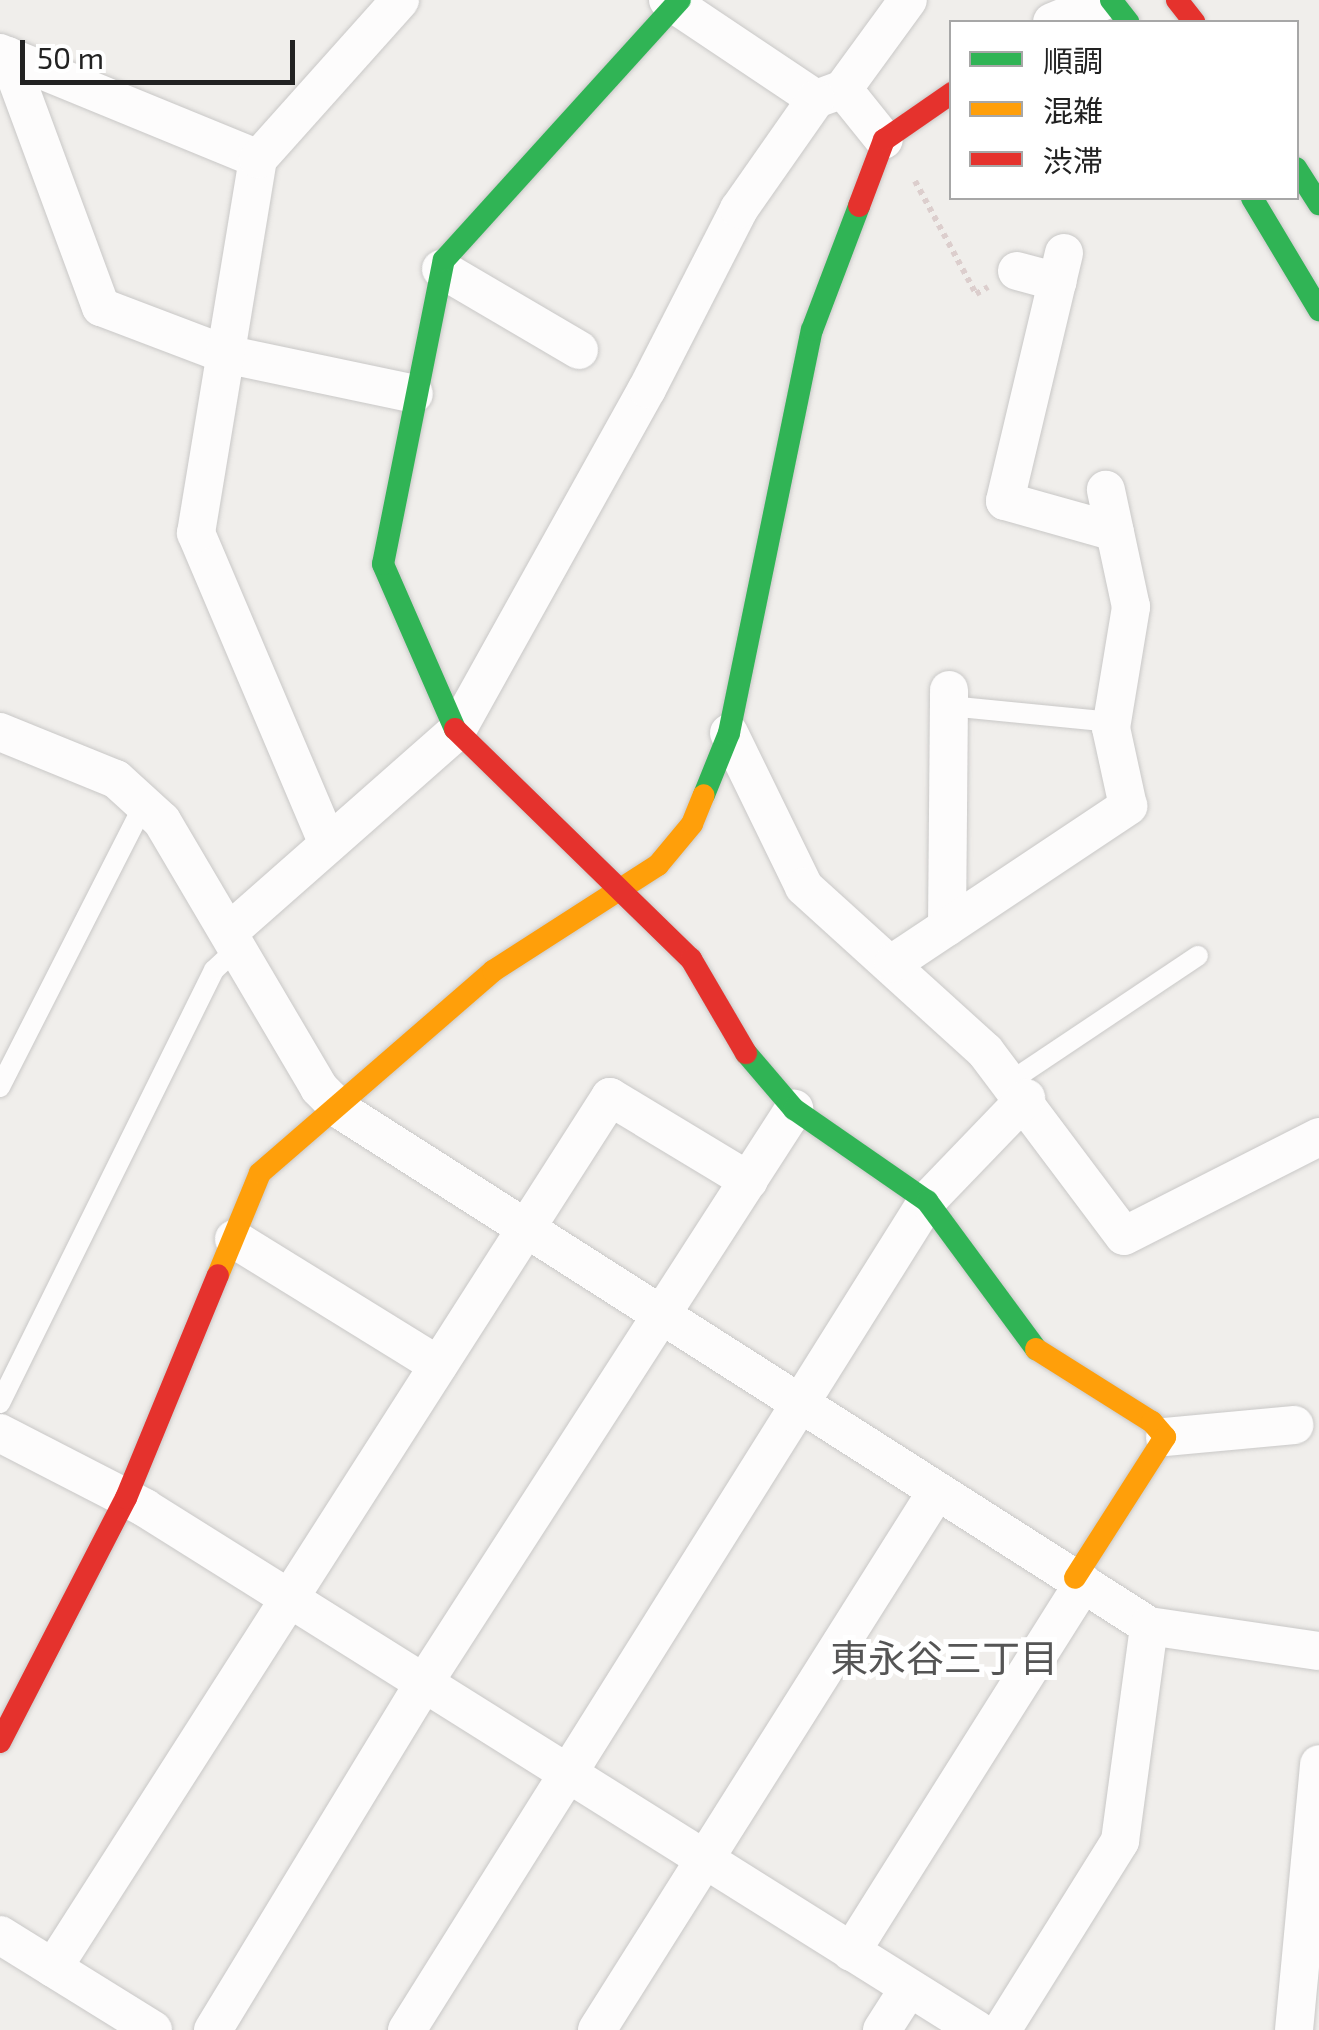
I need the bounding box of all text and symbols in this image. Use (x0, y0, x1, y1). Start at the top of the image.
scale bar (25, 20, 300, 82)
legend (949, 20, 1299, 200)
text: 50 m (37, 39, 104, 75)
text: 順調 (1043, 42, 1103, 78)
text: 混雑 (1043, 92, 1103, 128)
text: 渋滞 (1043, 142, 1103, 178)
district label: 東永谷三丁目 (830, 1635, 1058, 1681)

